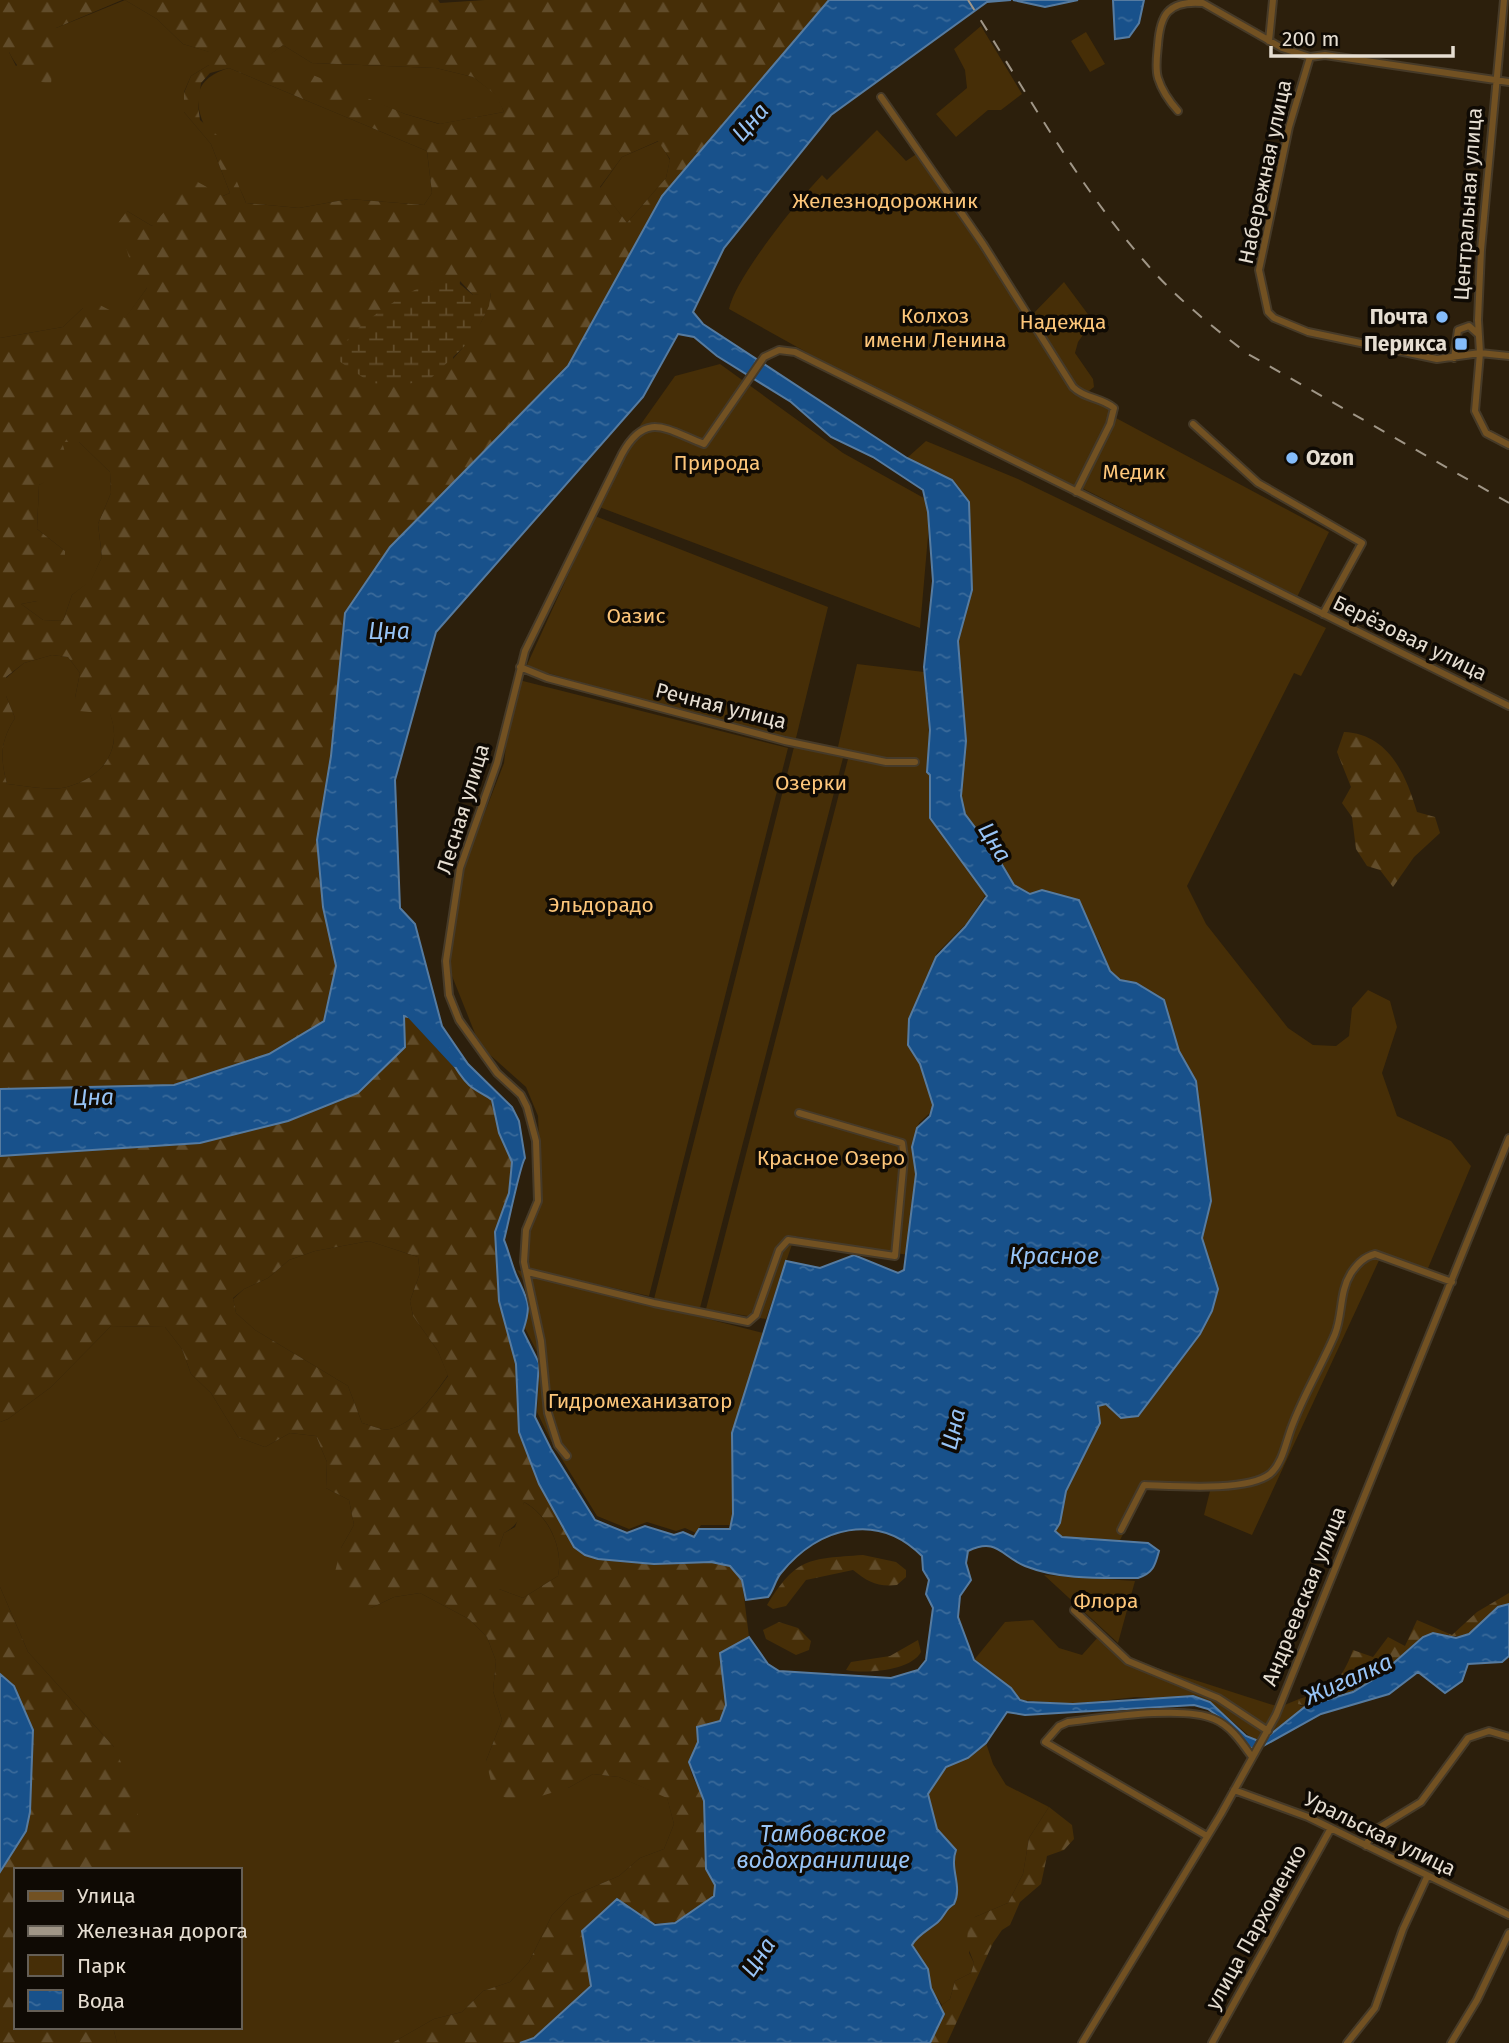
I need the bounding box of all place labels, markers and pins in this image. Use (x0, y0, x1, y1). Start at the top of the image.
place label: Почта (1370, 304, 1428, 330)
marker: Почта (1434, 309, 1450, 325)
place label: Перикса (1364, 331, 1447, 357)
marker: Перикса (1453, 336, 1469, 352)
place label: Ozon (1306, 445, 1354, 471)
marker: Ozon (1284, 450, 1300, 466)

